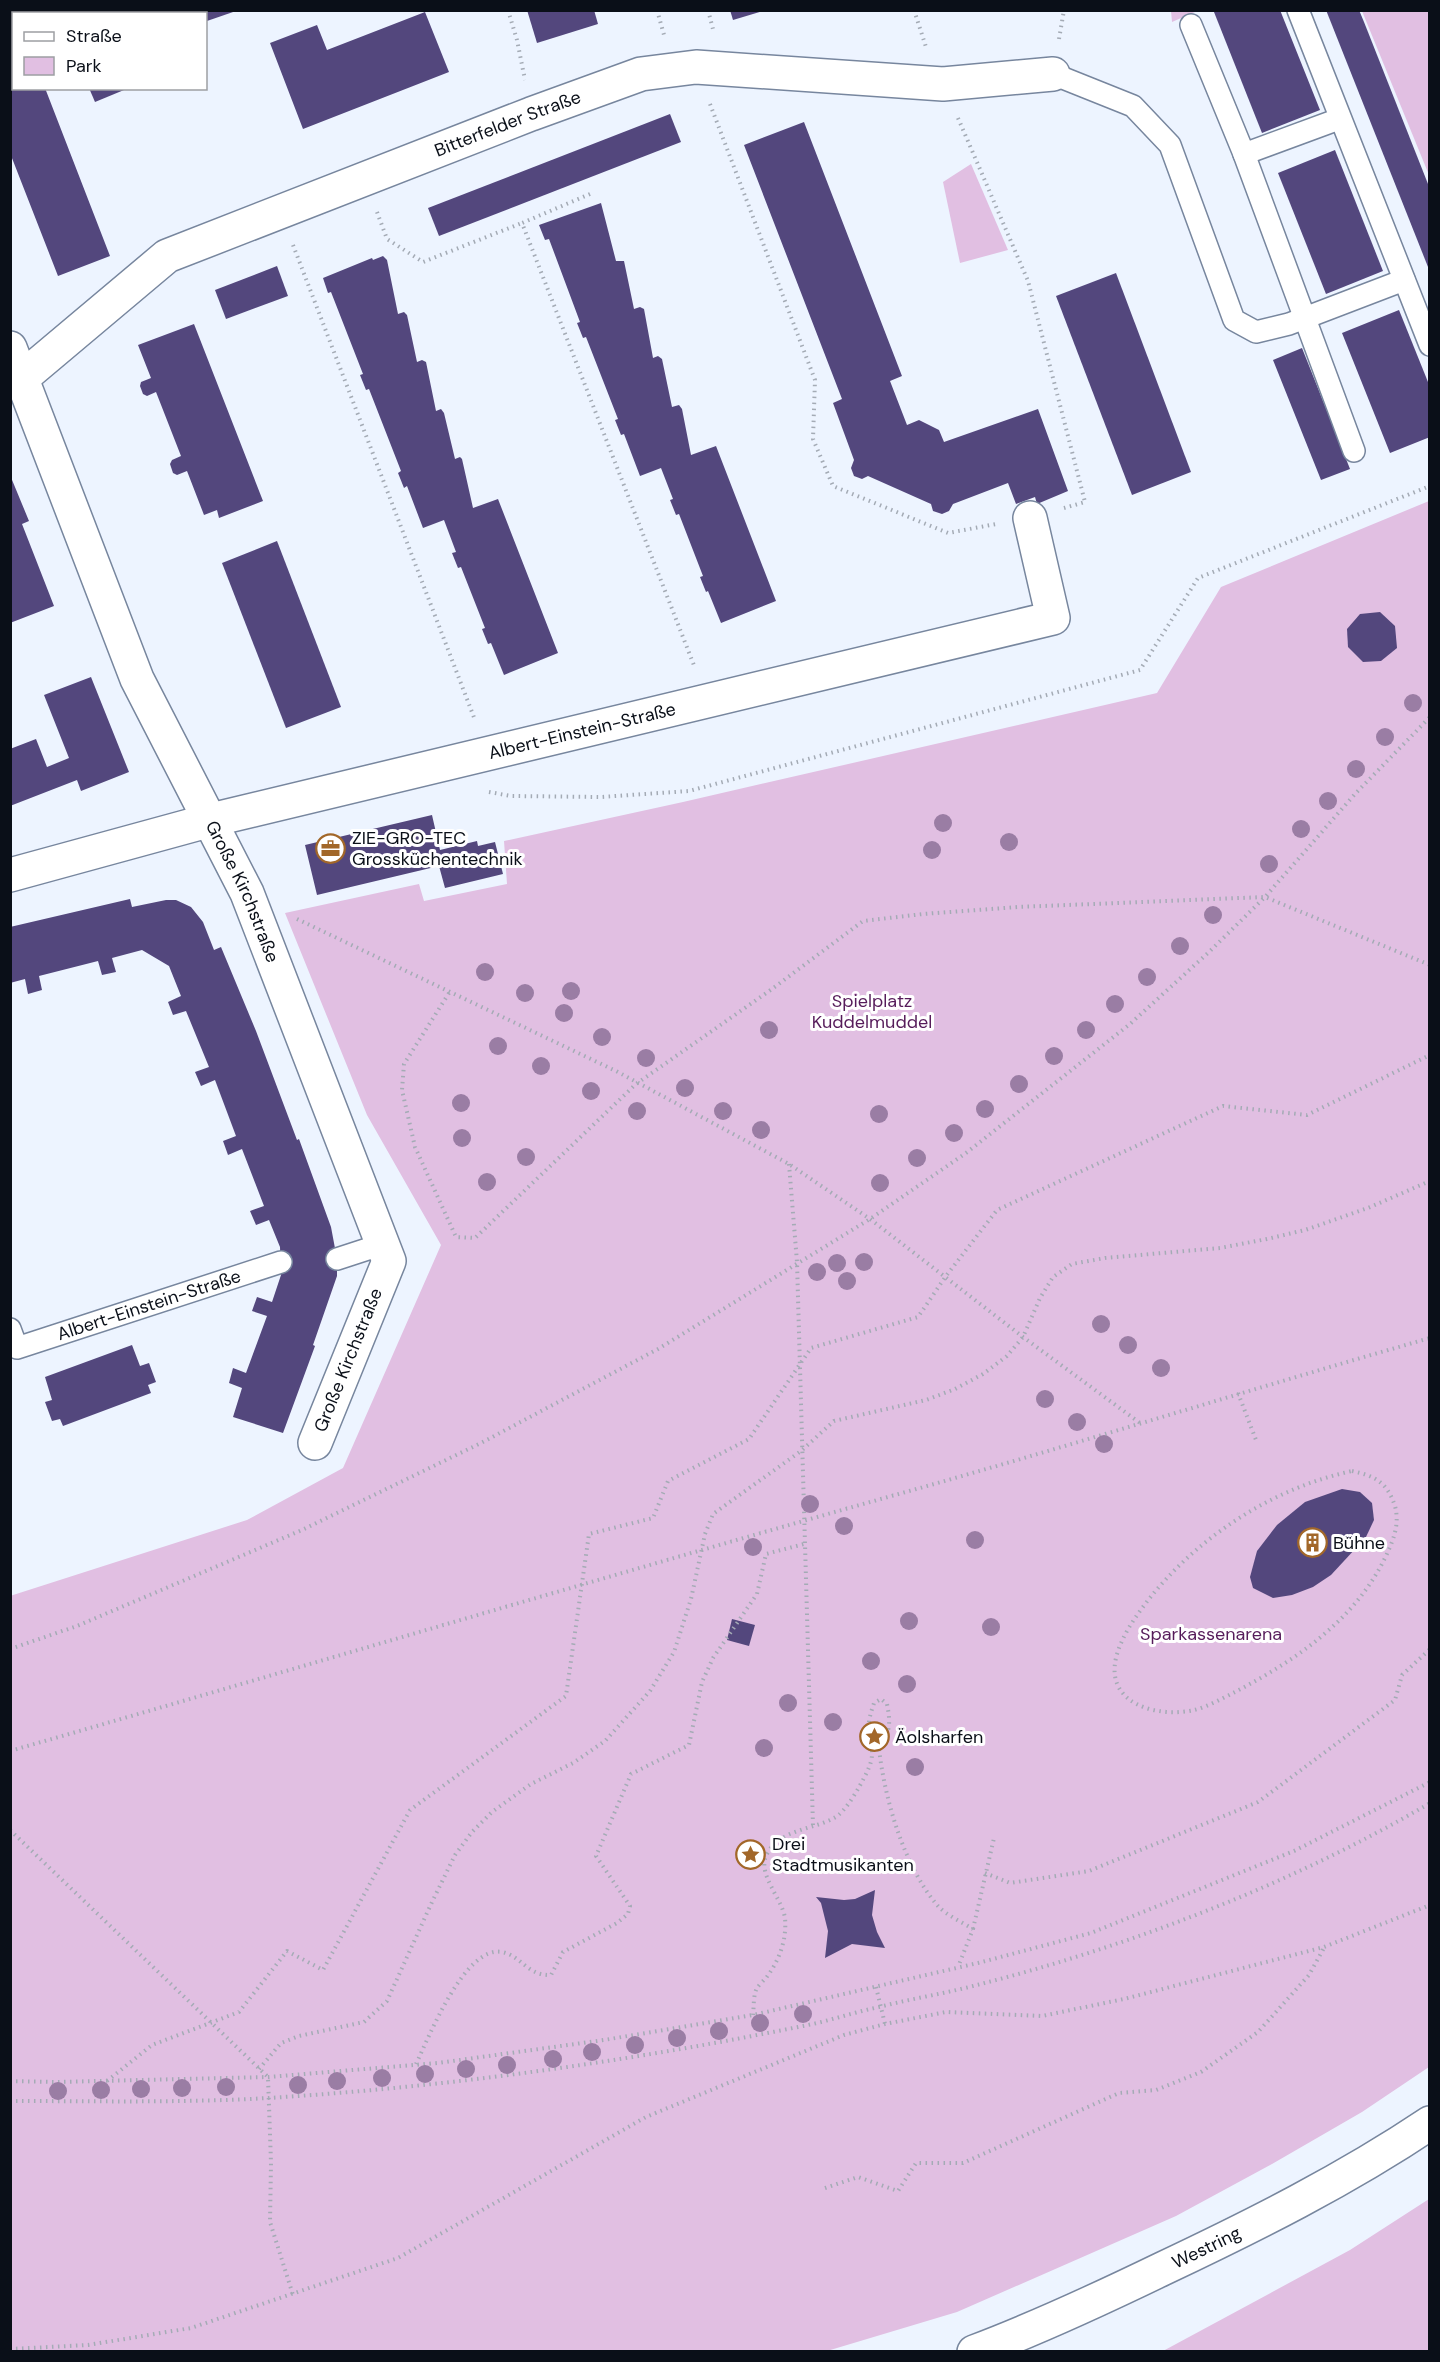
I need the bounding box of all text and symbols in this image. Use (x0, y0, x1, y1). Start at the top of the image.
legend (12, 12, 207, 90)
text: Straße (66, 24, 122, 48)
text: Park (66, 54, 102, 78)
street label: Bitterfelder Straße (431, 85, 584, 162)
street label: Albert-Einstein-Straße (486, 697, 678, 765)
street label: Große Kirchstraße (200, 817, 285, 966)
place label: ZIE-GRO-TEC Grossküchentechnik (352, 826, 523, 871)
office icon: ZIE-GRO-TEC Grossküchentechnik (315, 832, 347, 864)
park label: Spielplatz Kuddelmuddel (812, 989, 932, 1034)
street label: Albert-Einstein-Straße (54, 1264, 244, 1346)
street label: Große Kirchstraße (308, 1285, 388, 1435)
building icon: Bühne (1296, 1527, 1328, 1559)
place label: Bühne (1333, 1531, 1385, 1555)
park label: Sparkassenarena (1140, 1622, 1282, 1646)
place icon: Äolsharfen (858, 1721, 890, 1753)
place label: Äolsharfen (895, 1725, 983, 1749)
place label: Drei Stadtmusikanten (772, 1832, 914, 1877)
place icon: Drei Stadtmusikanten (735, 1838, 767, 1870)
street label: Westring (1168, 2221, 1245, 2275)

